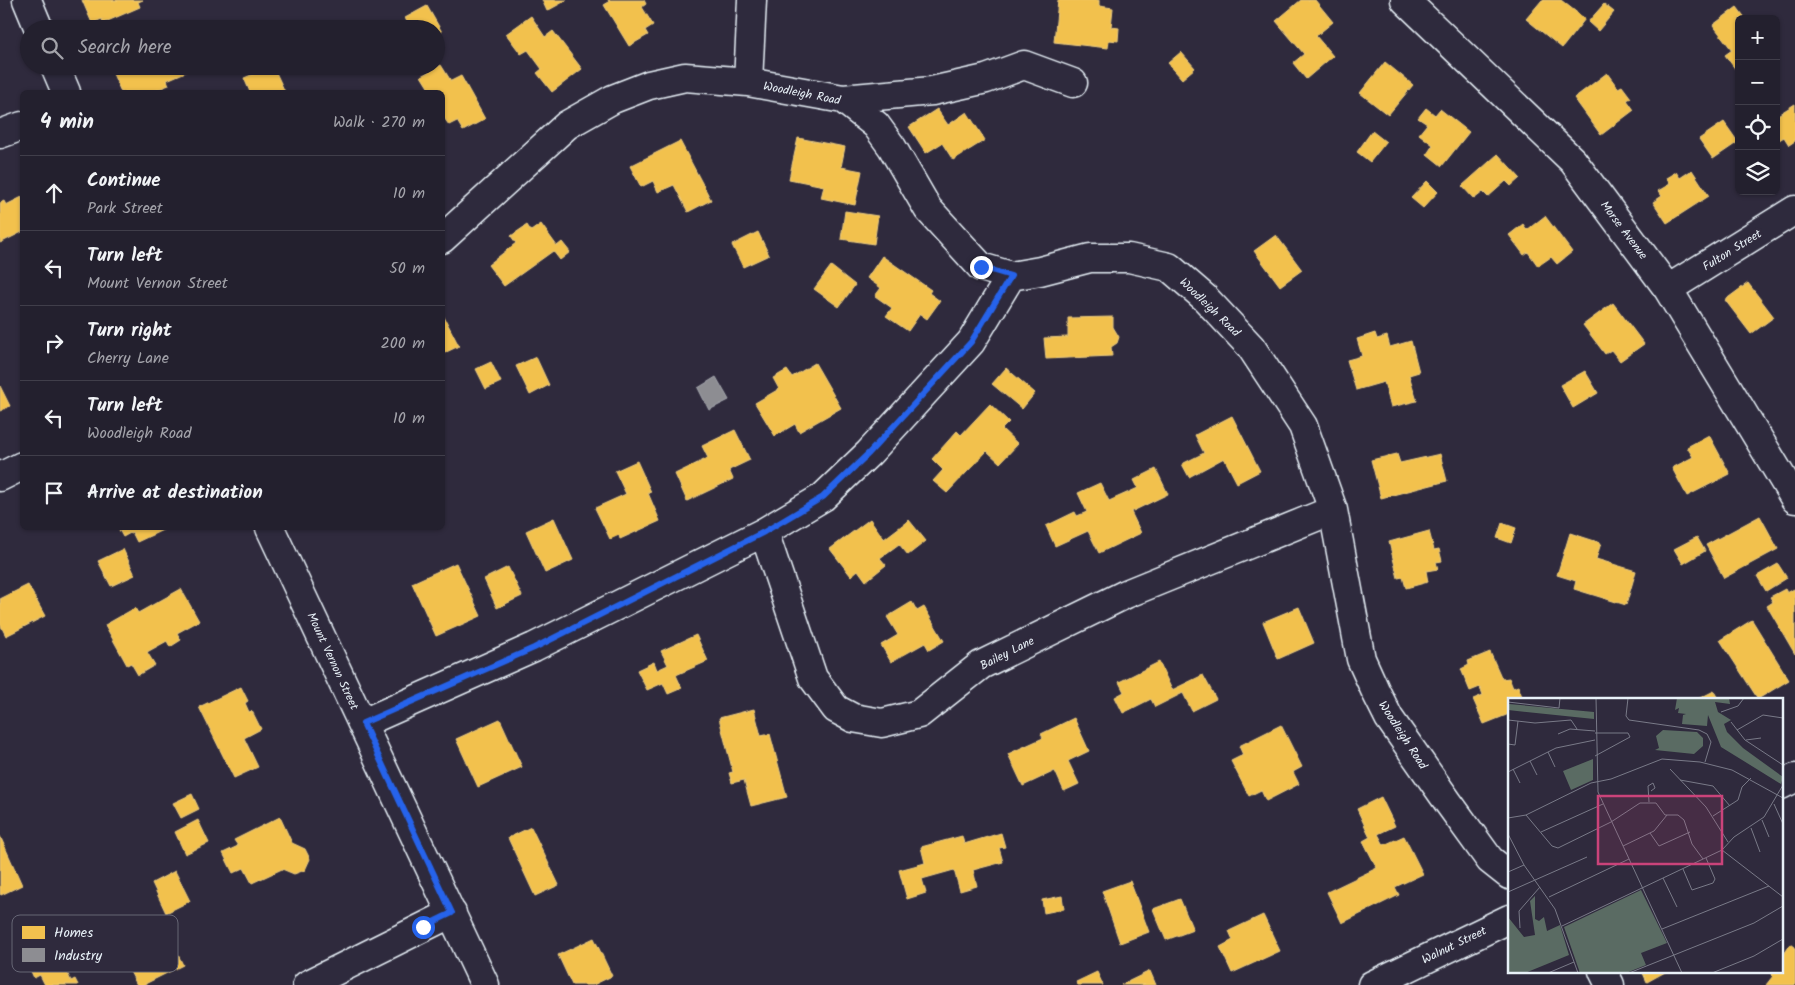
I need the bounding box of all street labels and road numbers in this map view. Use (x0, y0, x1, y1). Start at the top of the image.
street label: Woodleigh Road (762, 77, 843, 110)
street label: Morse Avenue (1595, 197, 1652, 264)
street label: Fulton Street (1699, 225, 1766, 276)
street label: Woodleigh Road (1175, 273, 1245, 342)
street label: Mount Vernon Street (302, 609, 364, 713)
street label: Bailey Lane (977, 631, 1038, 675)
street label: Woodleigh Road (1373, 697, 1432, 774)
street label: Walnut Street (1419, 921, 1490, 969)

